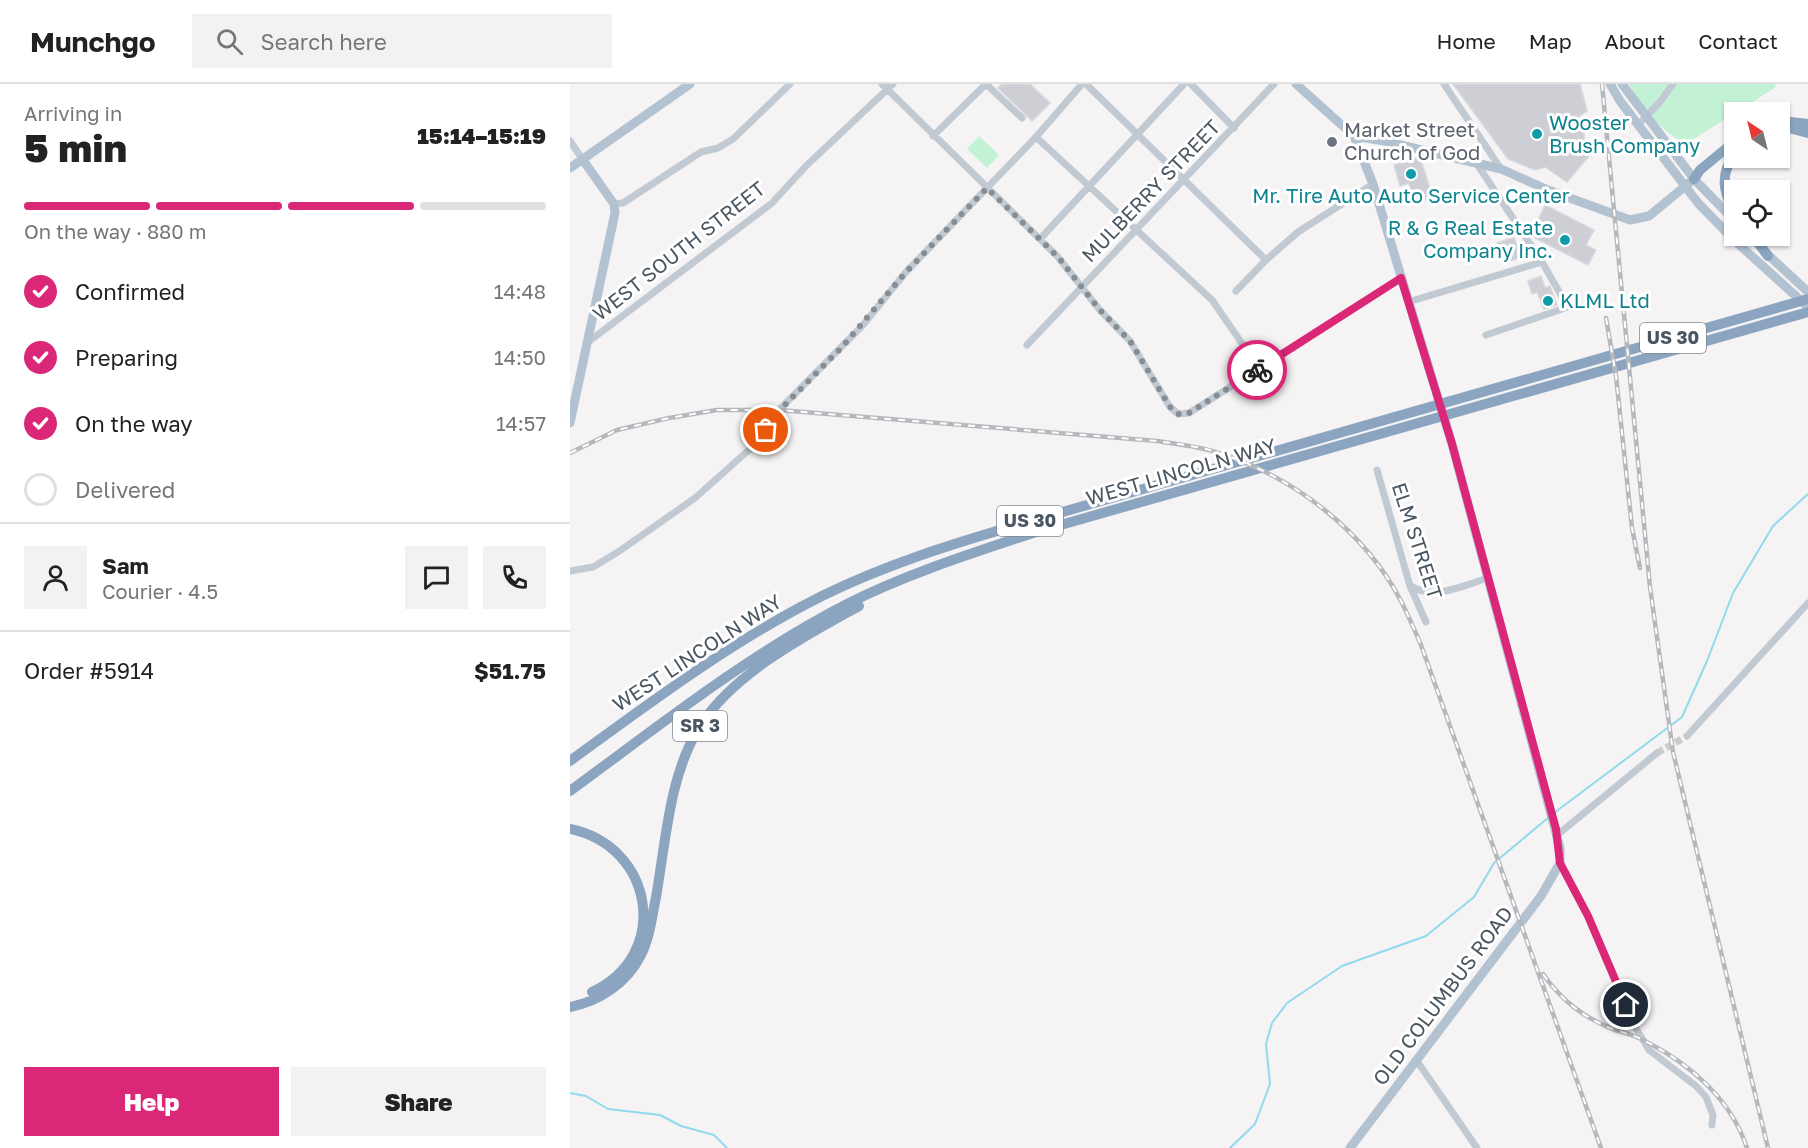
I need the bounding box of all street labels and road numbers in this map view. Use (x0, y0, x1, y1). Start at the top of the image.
street label: MULBERRY STREET (1076, 114, 1224, 267)
street label: WEST SOUTH STREET (588, 176, 769, 325)
road number: US 30 (1640, 323, 1706, 353)
street label: WEST LINCOLN WAY (1083, 432, 1279, 510)
street label: ELM STREET (1388, 479, 1448, 602)
road number: US 30 (997, 506, 1063, 536)
street label: WEST LINCOLN WAY (608, 588, 786, 716)
road number: SR 3 (673, 711, 727, 741)
street label: OLD COLUMBUS ROAD (1367, 901, 1517, 1089)

